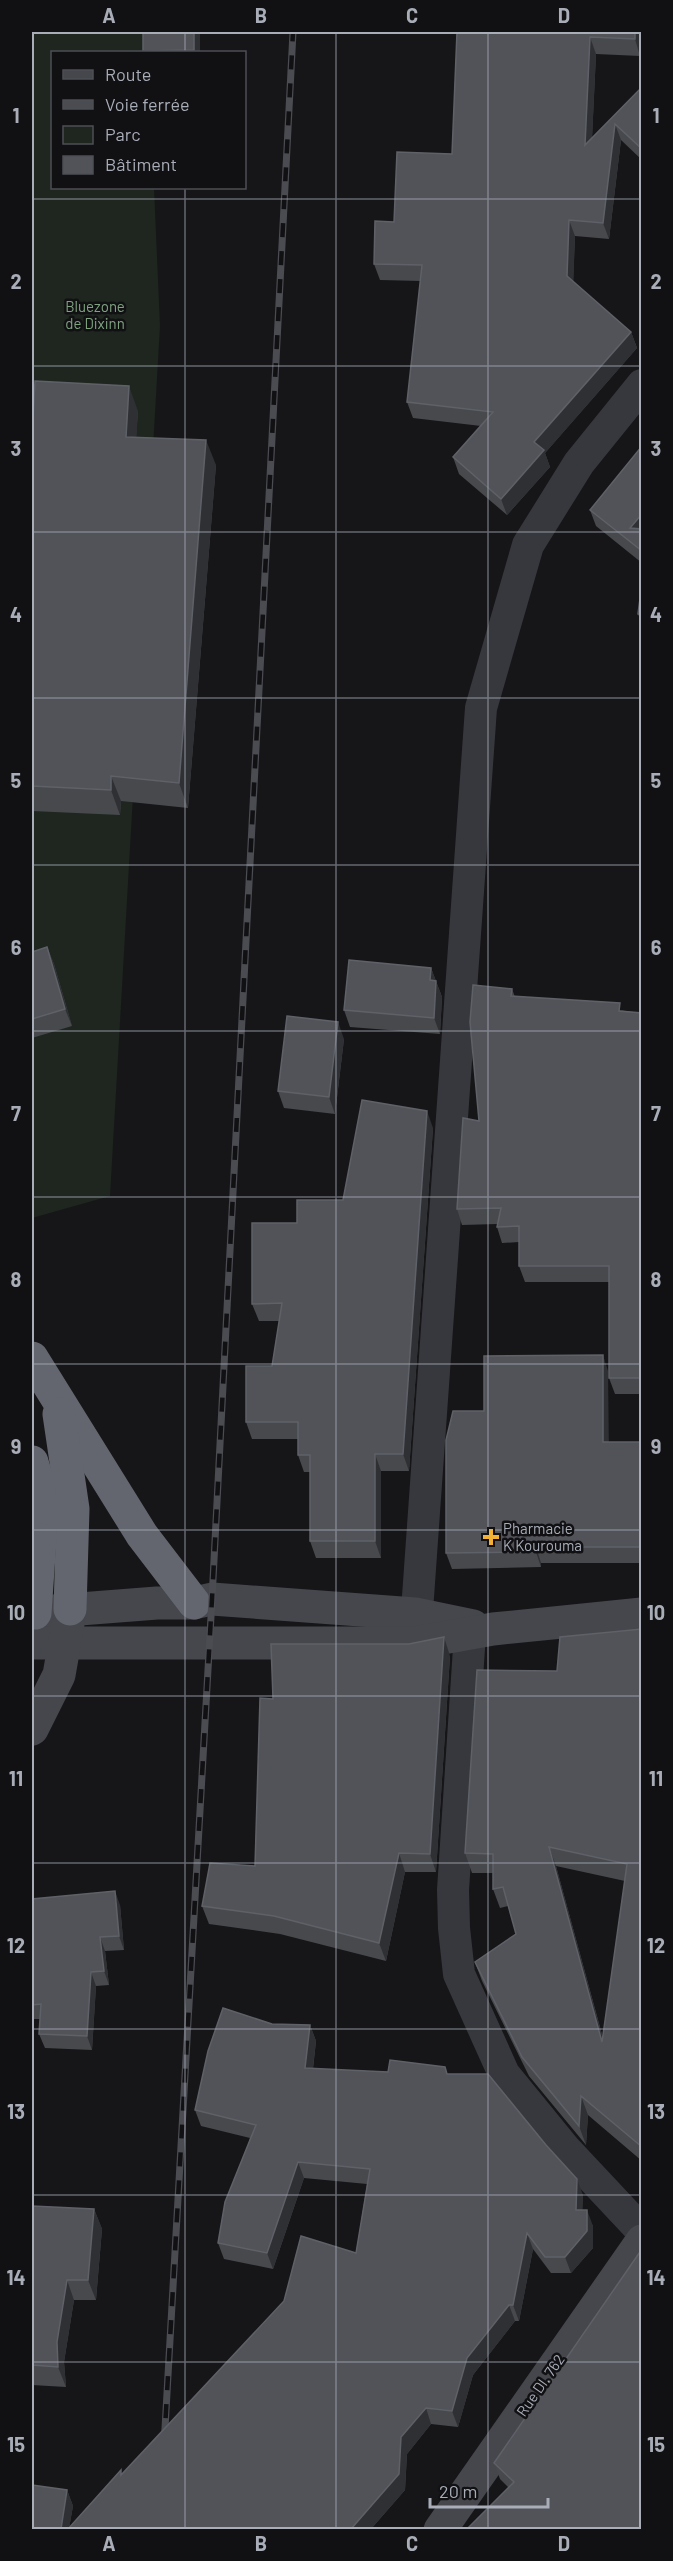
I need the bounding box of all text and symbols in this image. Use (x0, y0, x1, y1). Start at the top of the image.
text: A (102, 3, 116, 27)
text: B (255, 3, 267, 27)
text: C (406, 3, 418, 27)
text: D (558, 3, 570, 27)
legend (51, 51, 246, 189)
text: Route (105, 63, 151, 85)
text: Voie ferrée (105, 93, 190, 115)
text: 1 (12, 103, 20, 127)
text: 1 (652, 103, 660, 127)
text: Parc (105, 123, 141, 145)
text: Bâtiment (105, 153, 177, 175)
text: 2 (10, 269, 22, 293)
text: 2 (650, 269, 662, 293)
park label: Bluezone de Dixinn (65, 297, 125, 332)
text: 3 (11, 436, 21, 460)
text: 3 (651, 436, 661, 460)
text: 4 (10, 602, 22, 626)
text: 4 (650, 602, 662, 626)
text: 5 (11, 768, 22, 792)
text: 5 (651, 768, 662, 792)
text: 6 (11, 935, 22, 959)
text: 6 (651, 935, 662, 959)
text: 7 (11, 1101, 21, 1125)
text: 7 (651, 1101, 661, 1125)
text: 8 (11, 1267, 22, 1291)
text: 8 (651, 1267, 662, 1291)
text: 9 (11, 1434, 21, 1458)
text: 9 (651, 1434, 661, 1458)
place label: Pharmacie K Kourouma (503, 1519, 582, 1554)
marker: Pharmacie K Kourouma (484, 1530, 498, 1544)
text: 10 (7, 1600, 25, 1624)
text: 10 (647, 1600, 665, 1624)
text: 11 (9, 1766, 23, 1790)
text: 11 (649, 1766, 663, 1790)
text: 12 (7, 1933, 25, 1957)
text: 12 (647, 1933, 665, 1957)
text: 13 (7, 2099, 25, 2123)
text: 13 (647, 2099, 665, 2123)
text: 14 (6, 2265, 26, 2289)
text: 14 (646, 2265, 666, 2289)
street label: Rue DI. 762 (512, 2351, 568, 2419)
text: 15 (7, 2432, 25, 2456)
text: 15 (647, 2432, 665, 2456)
scale bar (430, 2471, 548, 2509)
text: 20 m (439, 2480, 477, 2502)
text: A (102, 2531, 116, 2555)
text: B (255, 2531, 267, 2555)
text: C (406, 2531, 418, 2555)
text: D (558, 2531, 570, 2555)

